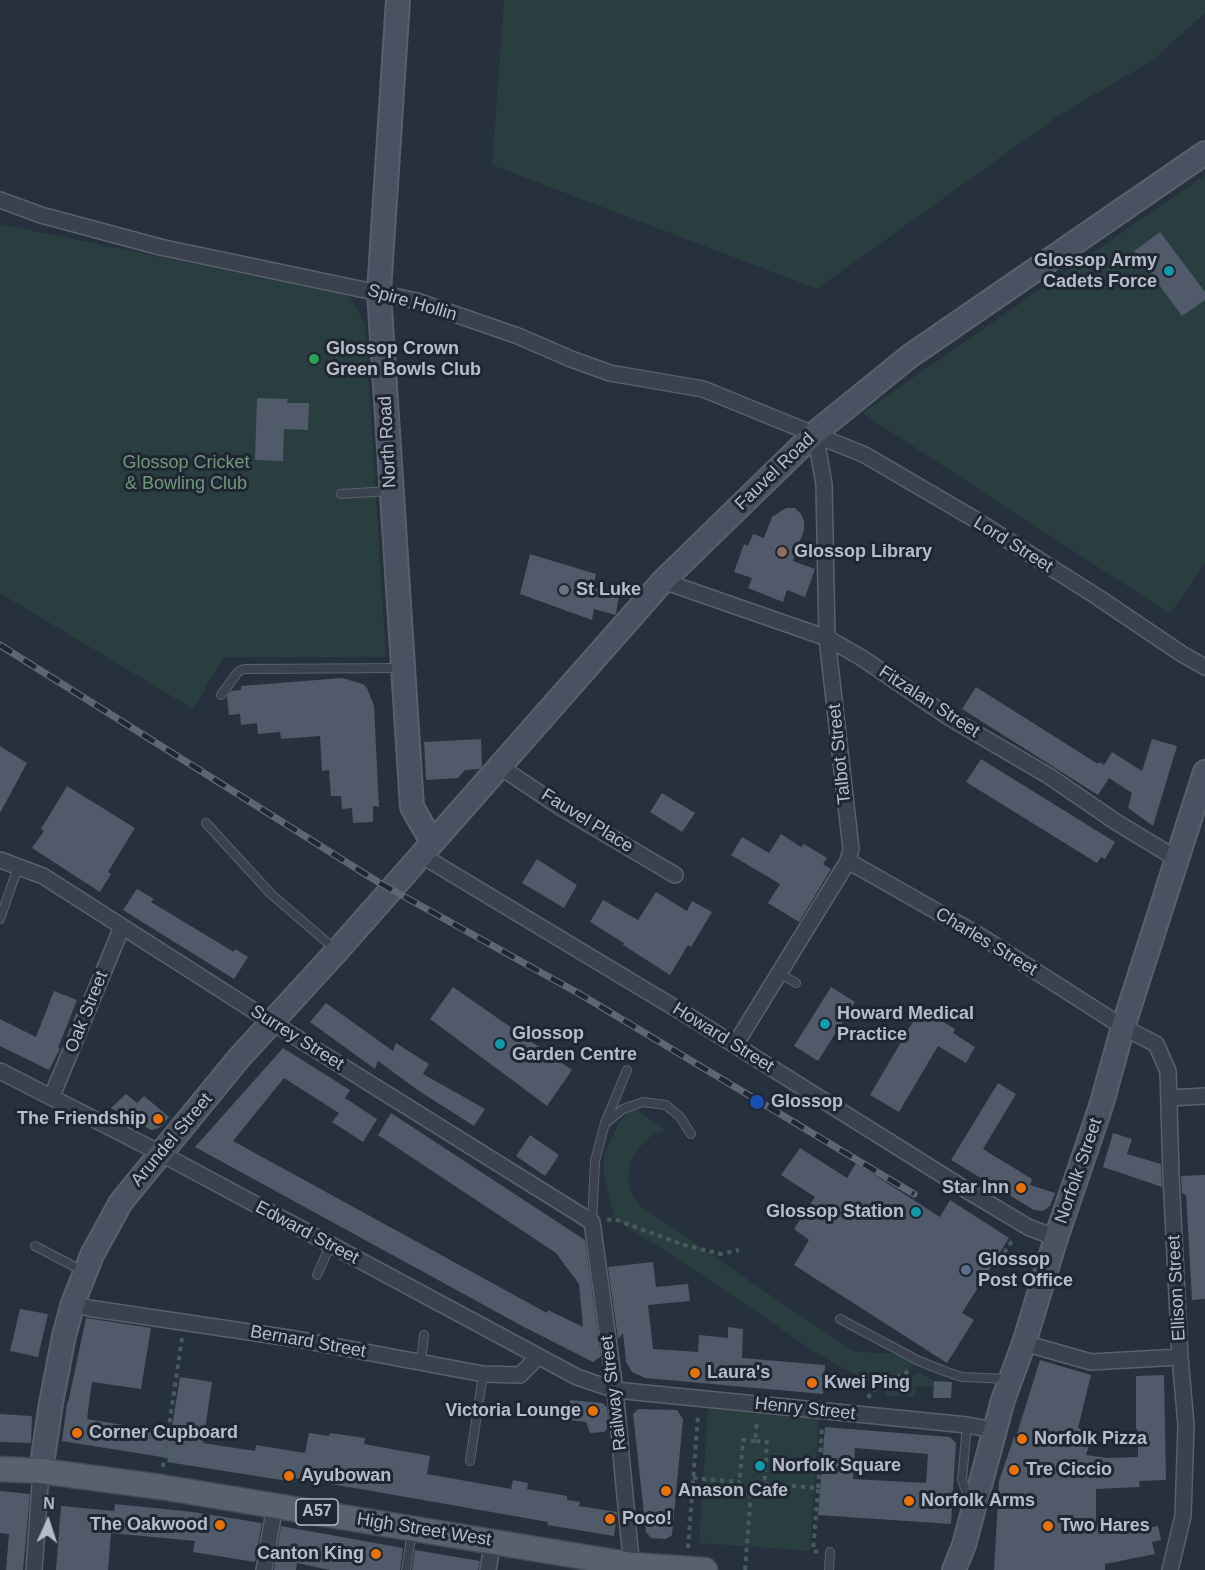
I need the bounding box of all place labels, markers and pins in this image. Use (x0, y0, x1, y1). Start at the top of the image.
place label: Glossop Army Cadets Force (1034, 250, 1157, 292)
marker: Glossop Army Cadets Force (1162, 264, 1176, 278)
place label: Glossop Crown Green Bowls Club (326, 338, 481, 380)
marker: Glossop Crown Green Bowls Club (307, 352, 321, 366)
place label: Glossop Library (794, 541, 932, 563)
marker: Glossop Library (775, 545, 789, 559)
place label: St Luke (576, 579, 641, 601)
marker: St Luke (557, 583, 571, 597)
place label: Howard Medical Practice (837, 1003, 974, 1046)
marker: Howard Medical Practice (818, 1017, 832, 1031)
place label: Glossop Garden Centre (512, 1023, 637, 1066)
marker: Glossop Garden Centre (493, 1037, 507, 1051)
place label: Glossop (771, 1091, 843, 1113)
marker: Glossop (748, 1093, 766, 1111)
place label: The Friendship (17, 1108, 146, 1130)
marker: The Friendship (151, 1112, 165, 1126)
place label: Star Inn (942, 1177, 1009, 1199)
marker: Star Inn (1014, 1181, 1028, 1195)
place label: Glossop Station (766, 1201, 904, 1223)
marker: Glossop Station (909, 1205, 923, 1219)
place label: Glossop Post Office (978, 1249, 1073, 1292)
marker: Glossop Post Office (959, 1263, 973, 1277)
place label: Laura's (707, 1362, 770, 1384)
marker: Laura's (688, 1366, 702, 1380)
place label: Kwei Ping (824, 1372, 910, 1394)
marker: Kwei Ping (805, 1376, 819, 1390)
place label: Victoria Lounge (445, 1400, 581, 1422)
marker: Victoria Lounge (586, 1404, 600, 1418)
place label: Corner Cupboard (89, 1422, 238, 1444)
marker: Corner Cupboard (70, 1426, 84, 1440)
place label: Norfolk Pizza (1034, 1428, 1147, 1450)
marker: Norfolk Pizza (1015, 1432, 1029, 1446)
place label: Norfolk Square (772, 1455, 901, 1477)
marker: Norfolk Square (753, 1459, 767, 1473)
place label: Tre Ciccio (1026, 1459, 1112, 1481)
marker: Tre Ciccio (1007, 1463, 1021, 1477)
place label: Ayubowan (301, 1465, 391, 1487)
marker: Ayubowan (282, 1469, 296, 1483)
place label: Anason Cafe (678, 1480, 788, 1502)
marker: Anason Cafe (659, 1484, 673, 1498)
place label: Norfolk Arms (921, 1490, 1035, 1512)
marker: Norfolk Arms (902, 1494, 916, 1508)
place label: Poco! (622, 1508, 672, 1530)
marker: Poco! (603, 1512, 617, 1526)
place label: The Oakwood (90, 1514, 208, 1536)
place label: Two Hares (1060, 1515, 1150, 1537)
marker: The Oakwood (213, 1518, 227, 1532)
marker: Two Hares (1041, 1519, 1055, 1533)
place label: Canton King (257, 1543, 364, 1565)
marker: Canton King (369, 1547, 383, 1561)

